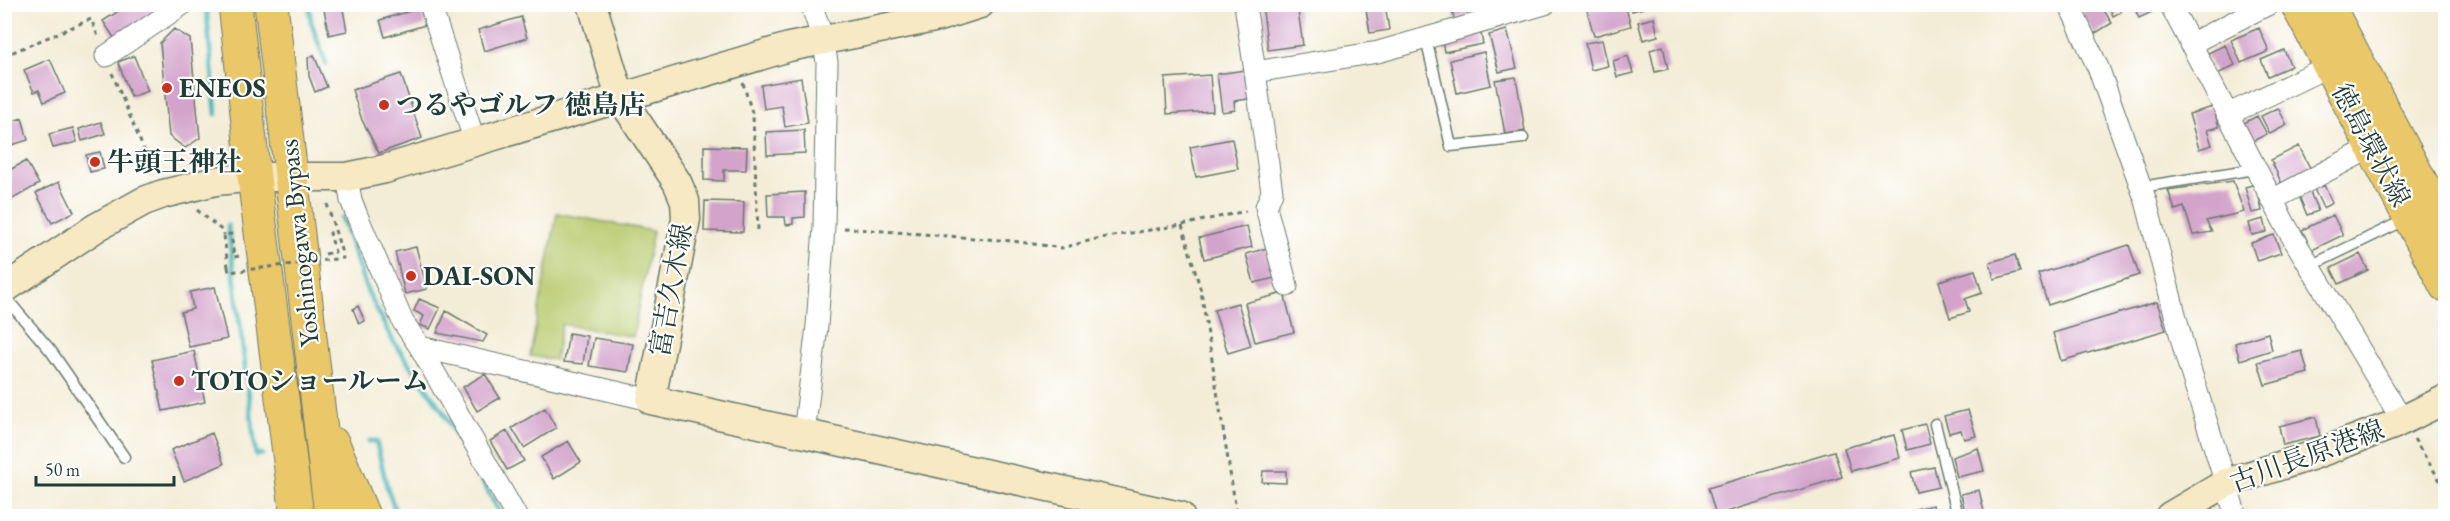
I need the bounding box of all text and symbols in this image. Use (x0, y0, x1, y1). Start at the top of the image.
place label: ENEOS (179, 70, 266, 105)
street label: 徳島環状線 (2324, 77, 2419, 213)
marker: ENEOS (160, 81, 174, 95)
place label: つるやゴルフ 徳島店 (396, 87, 645, 122)
marker: つるやゴルフ 徳島店 (377, 98, 391, 112)
street label: Yoshinogawa Bypass (270, 137, 327, 349)
place label: 牛頭王神社 (107, 144, 242, 179)
marker: 牛頭王神社 (88, 155, 102, 169)
street label: 富吉久木線 (642, 220, 699, 359)
place label: DAI-SON (423, 258, 536, 293)
marker: DAI-SON (404, 269, 418, 283)
place label: TOTOショールーム (191, 363, 429, 398)
marker: TOTOショールーム (172, 374, 186, 388)
street label: 古川長原港線 (2225, 411, 2389, 500)
scale bar (36, 449, 174, 487)
text: 50 m (45, 458, 80, 481)

